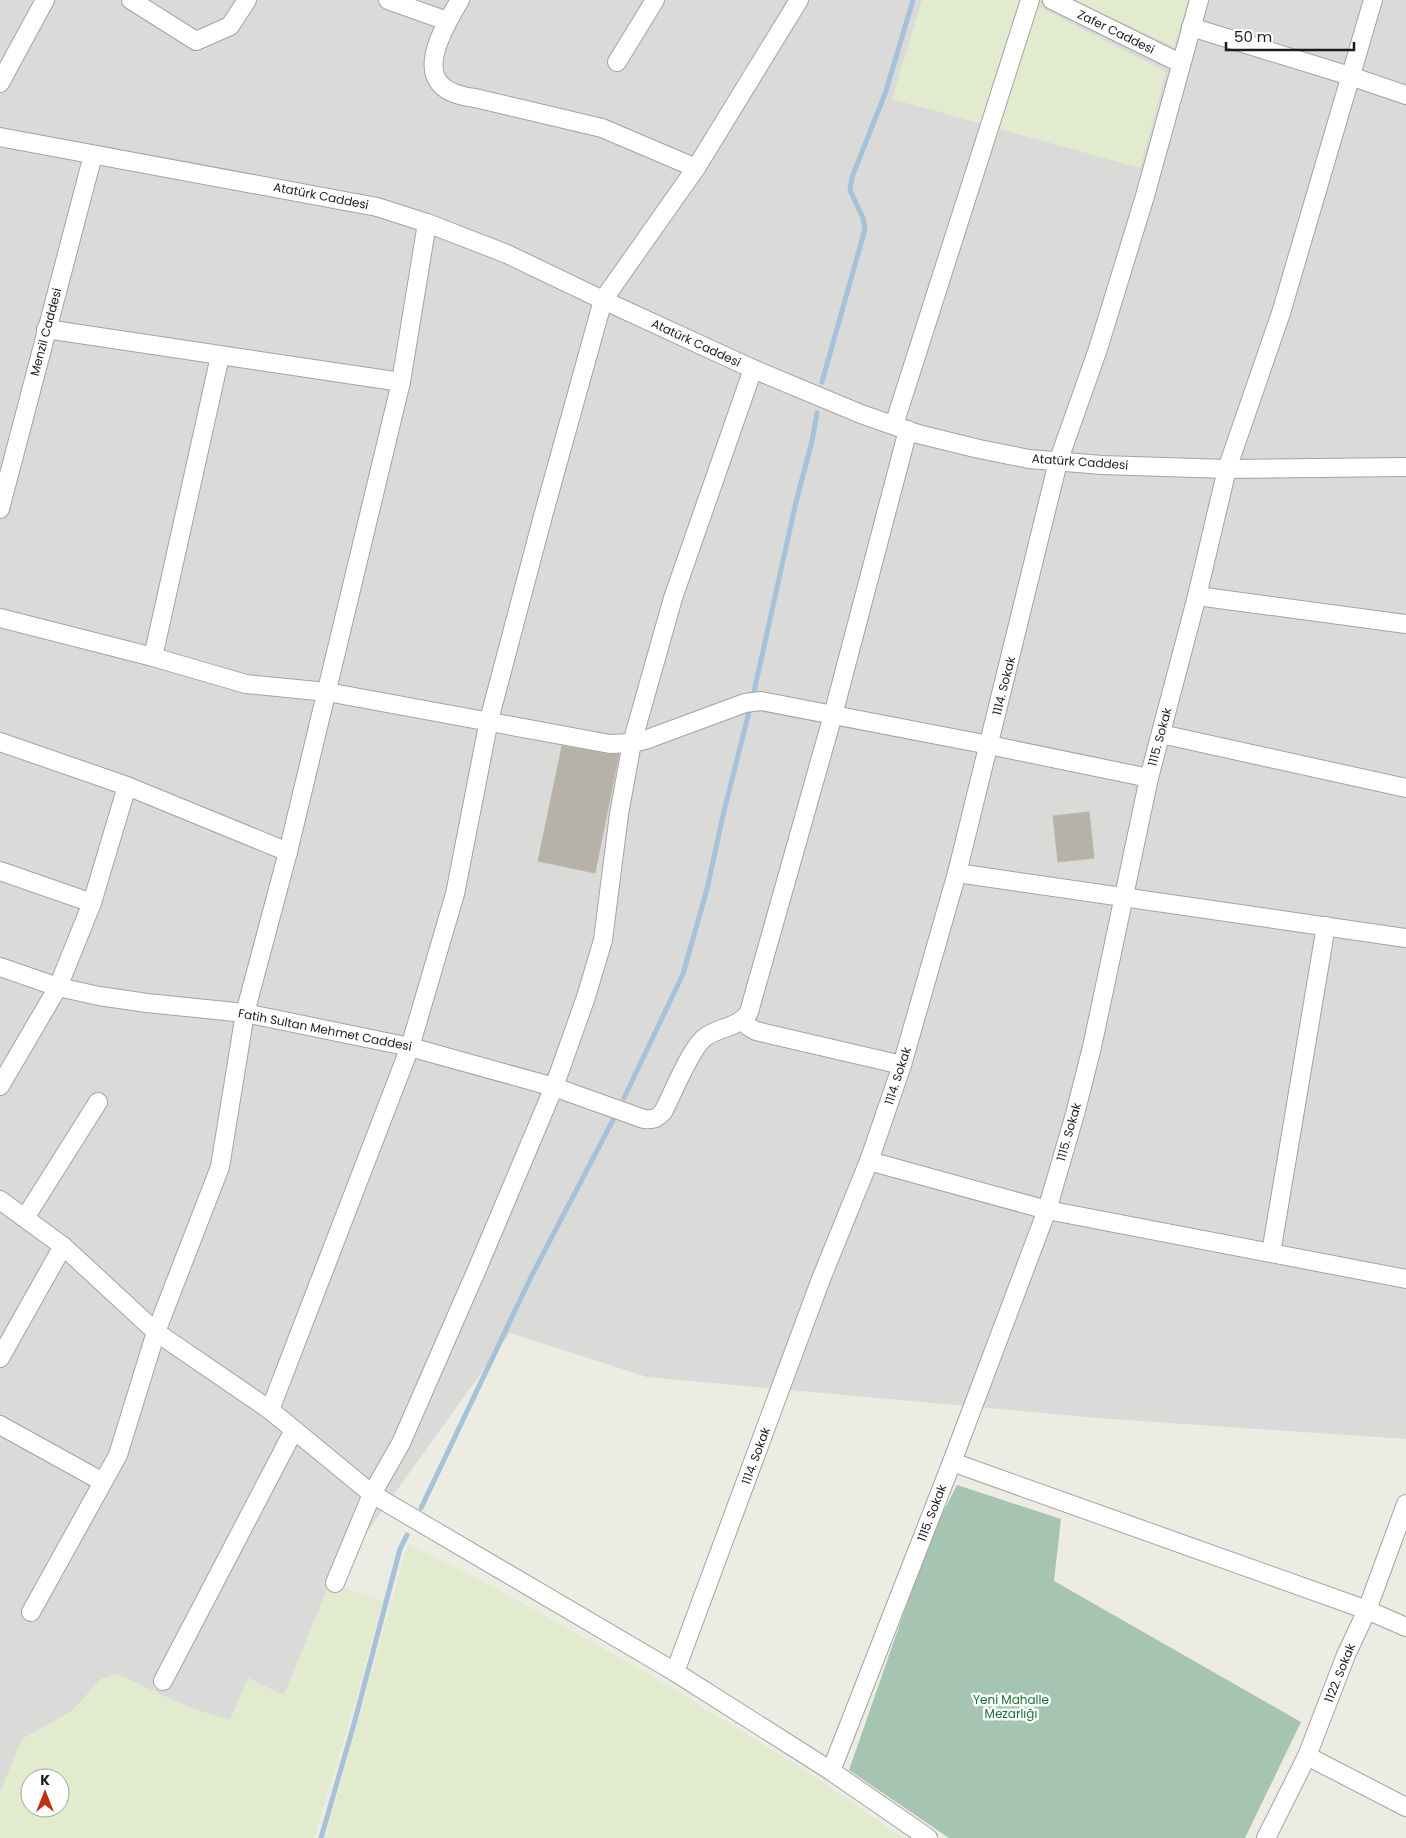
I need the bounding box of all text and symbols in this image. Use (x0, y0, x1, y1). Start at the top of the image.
street label: Zafer Caddesi (1075, 6, 1158, 58)
scale bar (1226, 20, 1354, 52)
text: 50 m (1234, 26, 1272, 47)
street label: Atatürk Caddesi (272, 178, 370, 213)
street label: Menzil Caddesi (26, 286, 65, 378)
street label: Atatürk Caddesi (649, 314, 744, 371)
street label: Atatürk Caddesi (1031, 450, 1129, 473)
street label: 1114. Sokak (988, 654, 1019, 717)
street label: 1115. Sokak (1144, 705, 1176, 768)
street label: Fatih Sultan Mehmet Caddesi (237, 1004, 413, 1055)
street label: 1114. Sokak (880, 1044, 915, 1107)
street label: 1115. Sokak (1052, 1100, 1085, 1163)
street label: 1114. Sokak (737, 1424, 774, 1487)
street label: 1115. Sokak (913, 1481, 951, 1544)
street label: 1122. Sokak (1320, 1640, 1359, 1705)
park label: Yeni Mahalle Mezarlığı (973, 1691, 1049, 1722)
north arrow (20, 1768, 70, 1818)
text: K (40, 1770, 50, 1790)

